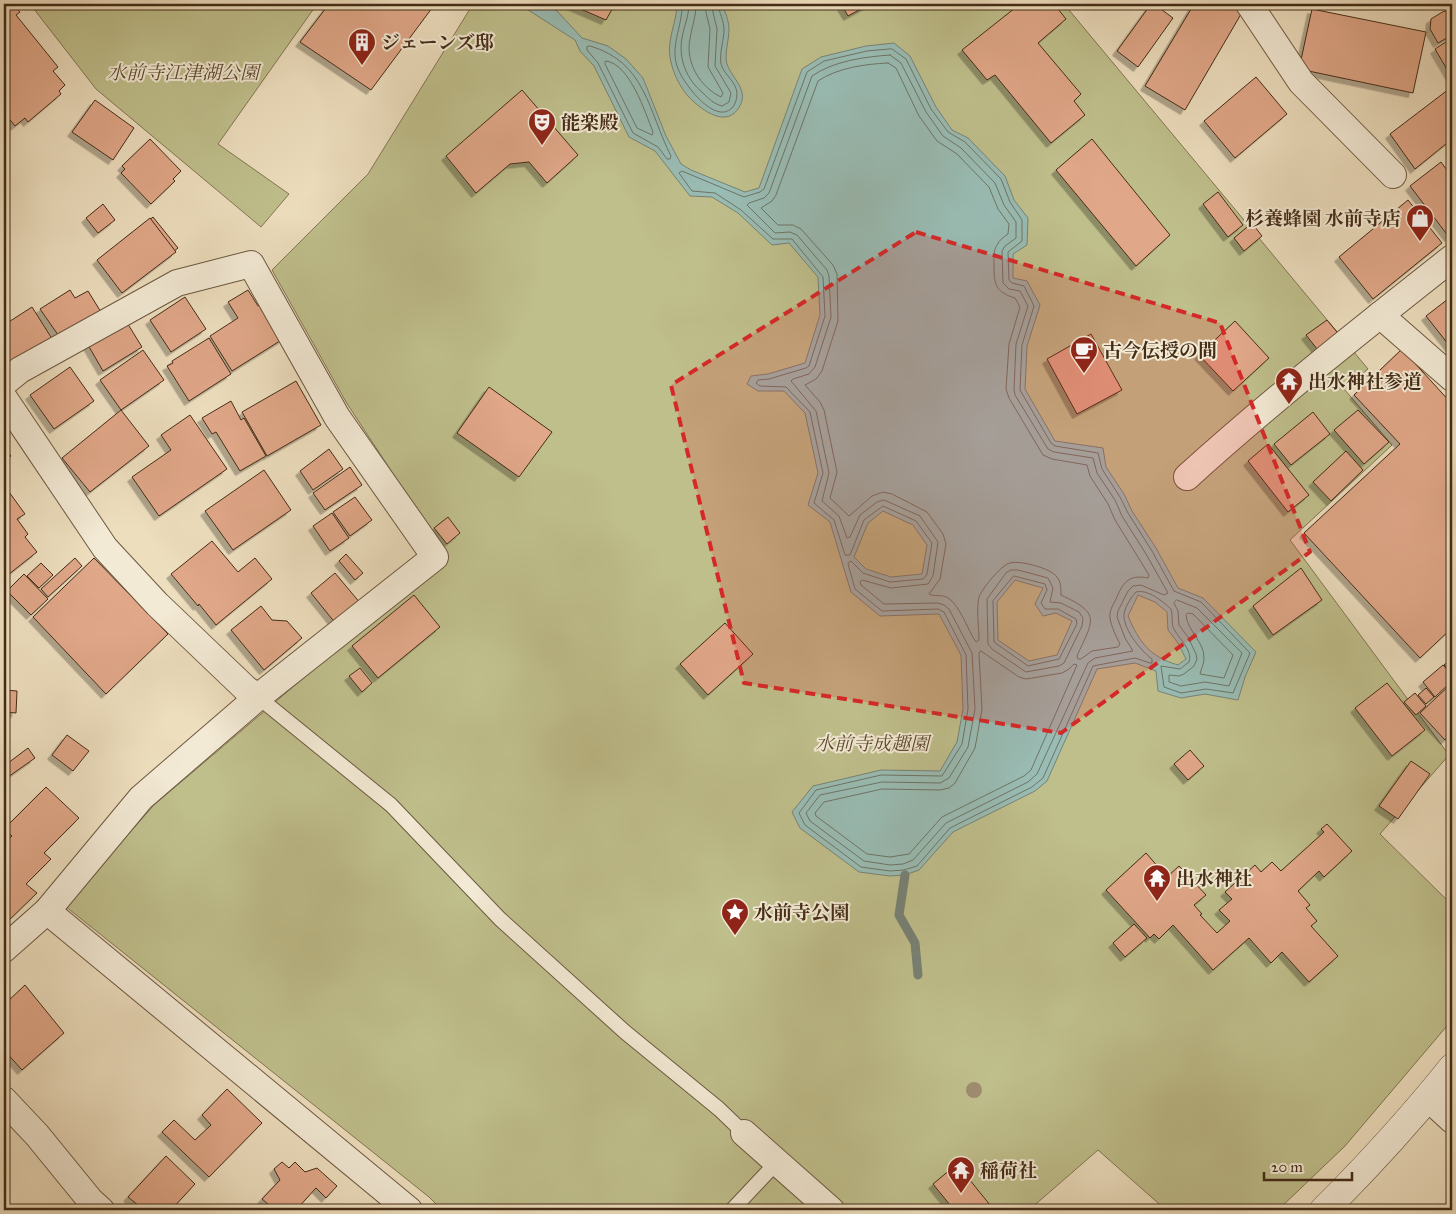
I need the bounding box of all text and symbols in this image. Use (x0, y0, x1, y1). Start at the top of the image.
building icon: ジェーンズ邸 (347, 27, 377, 66)
place label: ジェーンズ邸 (381, 31, 494, 54)
park label: 水前寺江津湖公園 (107, 61, 262, 84)
theatre icon: 能楽殿 (527, 107, 557, 146)
place label: 能楽殿 (561, 111, 619, 134)
shop icon: 杉養蜂園 水前寺店 (1405, 203, 1435, 242)
place label: 杉養蜂園 水前寺店 (1245, 207, 1401, 230)
cafe icon: 古今伝授の間 (1069, 335, 1099, 374)
place label: 古今伝授の間 (1103, 339, 1217, 362)
temple icon: 出水神社参道 (1274, 366, 1304, 405)
place label: 出水神社参道 (1308, 370, 1422, 393)
park label: 水前寺成趣園 (815, 732, 932, 755)
temple icon: 出水神社 (1142, 863, 1172, 902)
place label: 出水神社 (1176, 867, 1252, 890)
place icon: 水前寺公園 (720, 897, 750, 936)
place label: 水前寺公園 (754, 901, 849, 924)
scale bar (1264, 1149, 1351, 1181)
temple icon: 稲荷社 (946, 1155, 976, 1194)
text: 20 m (1271, 1158, 1303, 1176)
place label: 稲荷社 (980, 1159, 1037, 1182)

